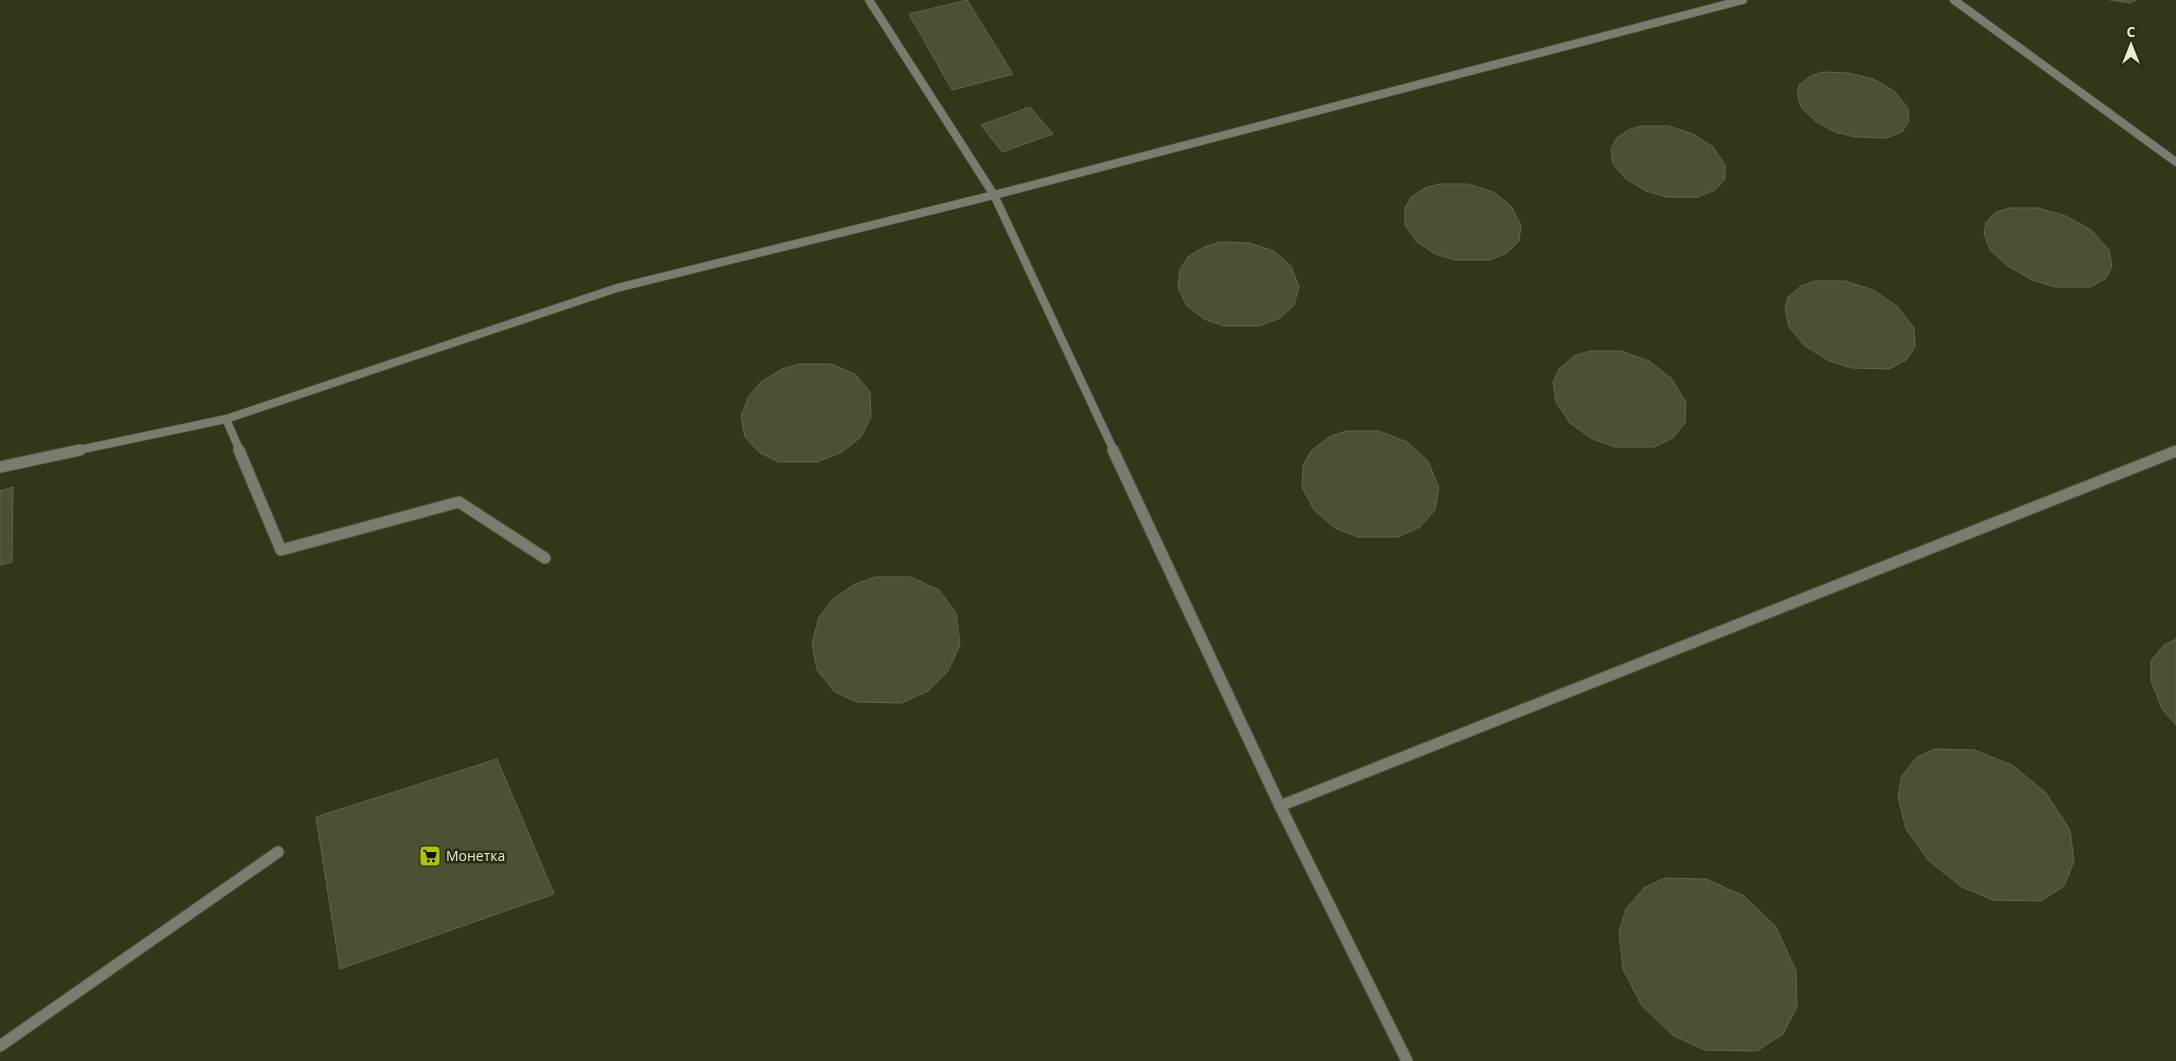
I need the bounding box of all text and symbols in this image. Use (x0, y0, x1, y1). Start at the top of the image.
north arrow (2106, 20, 2156, 70)
text: С (2127, 22, 2136, 41)
supermarket icon: Монетка (418, 844, 442, 868)
place label: Монетка (446, 846, 505, 865)

